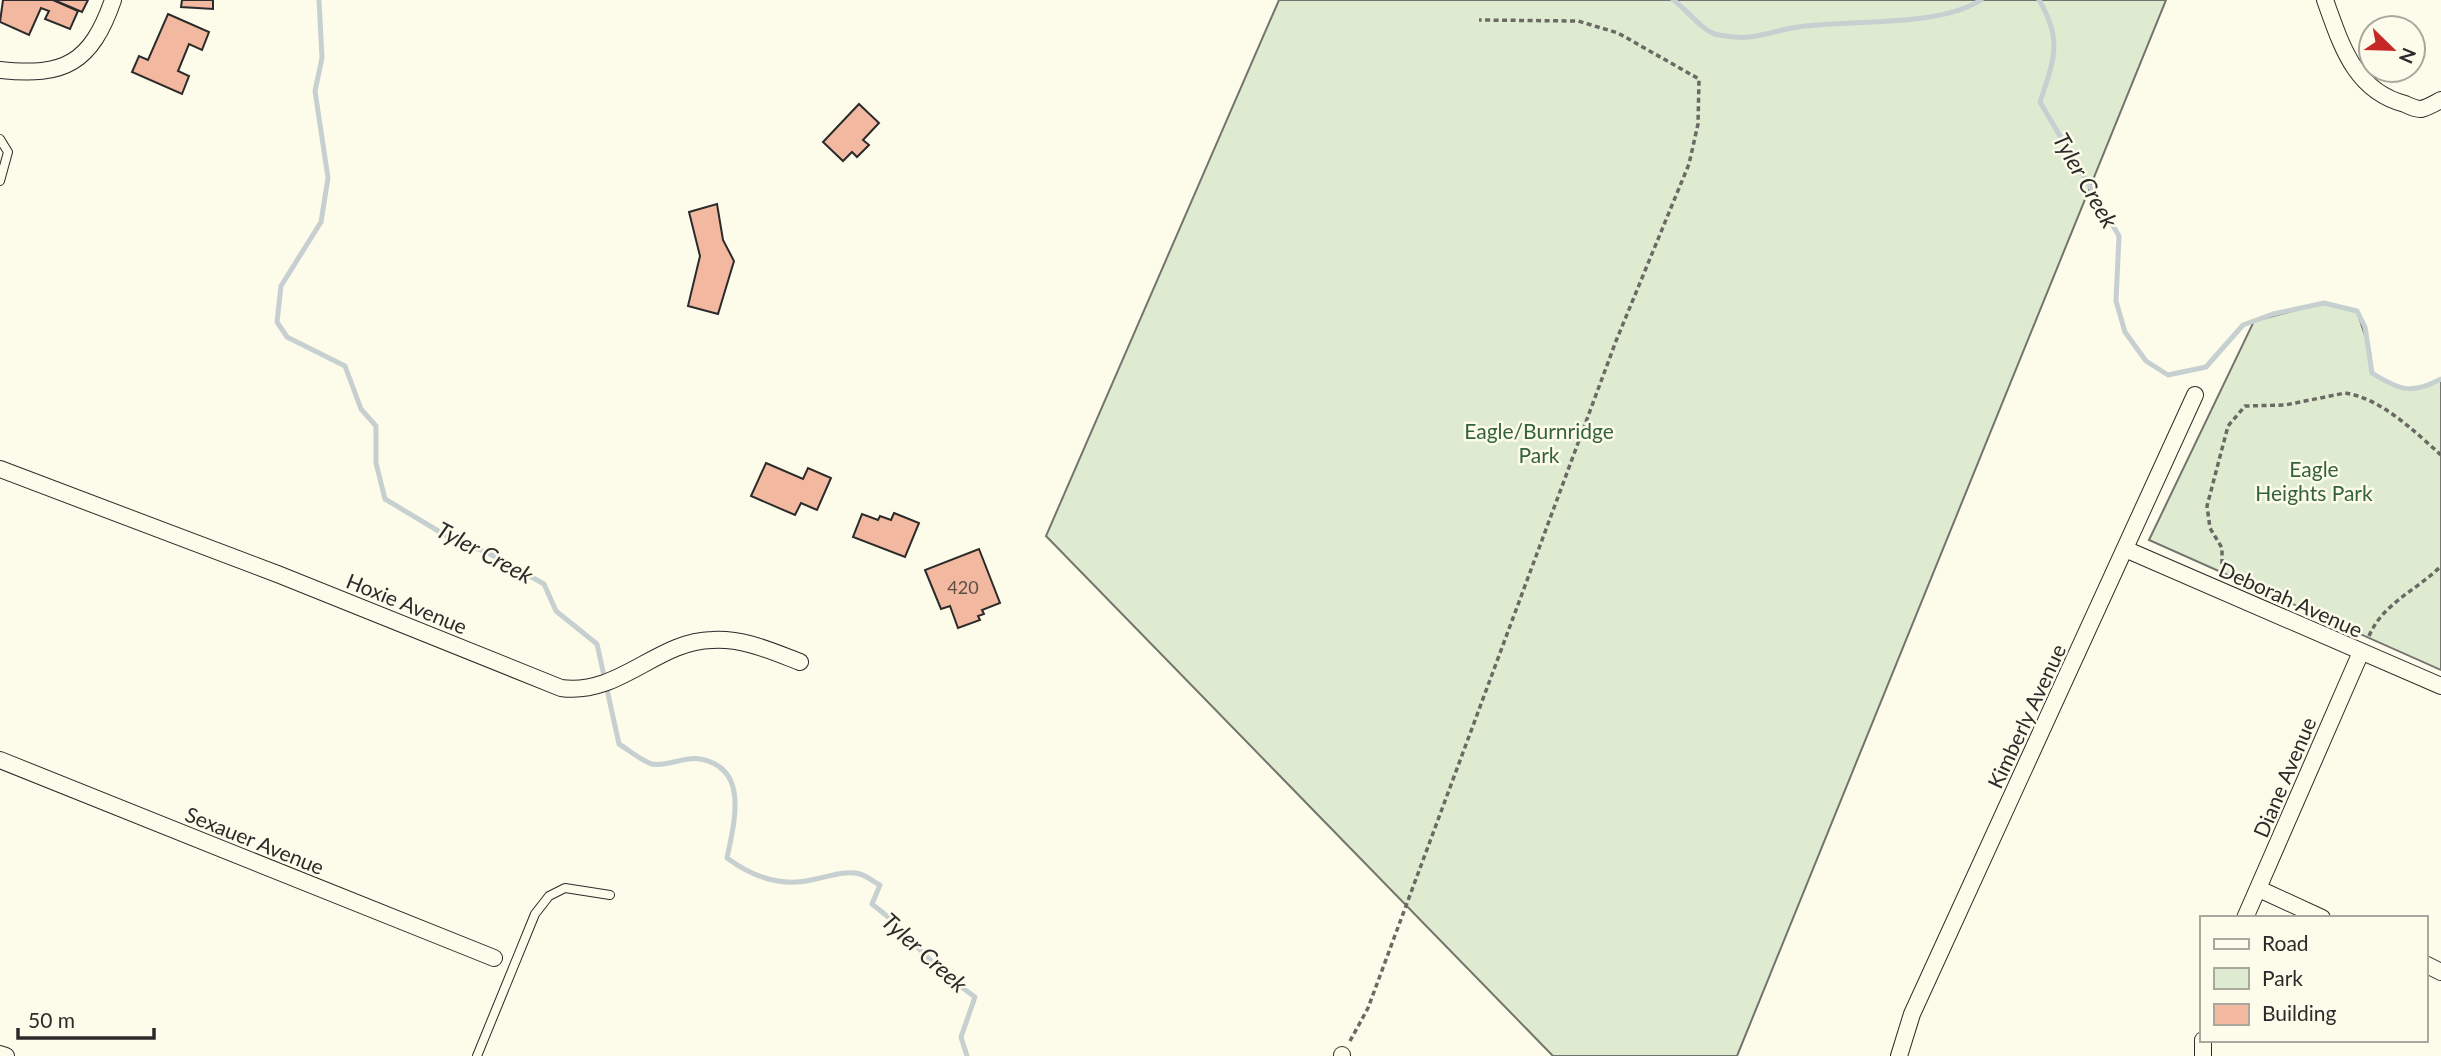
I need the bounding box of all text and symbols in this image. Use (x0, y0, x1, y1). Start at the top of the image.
north arrow (2357, 14, 2427, 84)
text: N (2395, 45, 2422, 67)
water label: Tyler Creek (2048, 127, 2125, 234)
park label: Eagle/Burnridge Park (1464, 418, 1614, 467)
park label: Eagle Heights Park (2255, 456, 2373, 505)
water label: Tyler Creek (432, 515, 539, 590)
street label: Deborah Avenue (2215, 556, 2367, 642)
street label: Hoxie Avenue (343, 567, 471, 639)
house number: 420 (947, 576, 979, 598)
street label: Kimberly Avenue (1982, 640, 2070, 792)
street label: Diane Avenue (2247, 713, 2321, 841)
street label: Sexauer Avenue (182, 801, 328, 879)
water label: Tyler Creek (876, 906, 974, 998)
legend (2200, 916, 2427, 1042)
text: Road (2262, 930, 2309, 955)
text: Park (2262, 965, 2303, 990)
scale bar (18, 996, 154, 1040)
text: Building (2262, 1000, 2337, 1025)
text: 50 m (28, 1007, 75, 1032)

